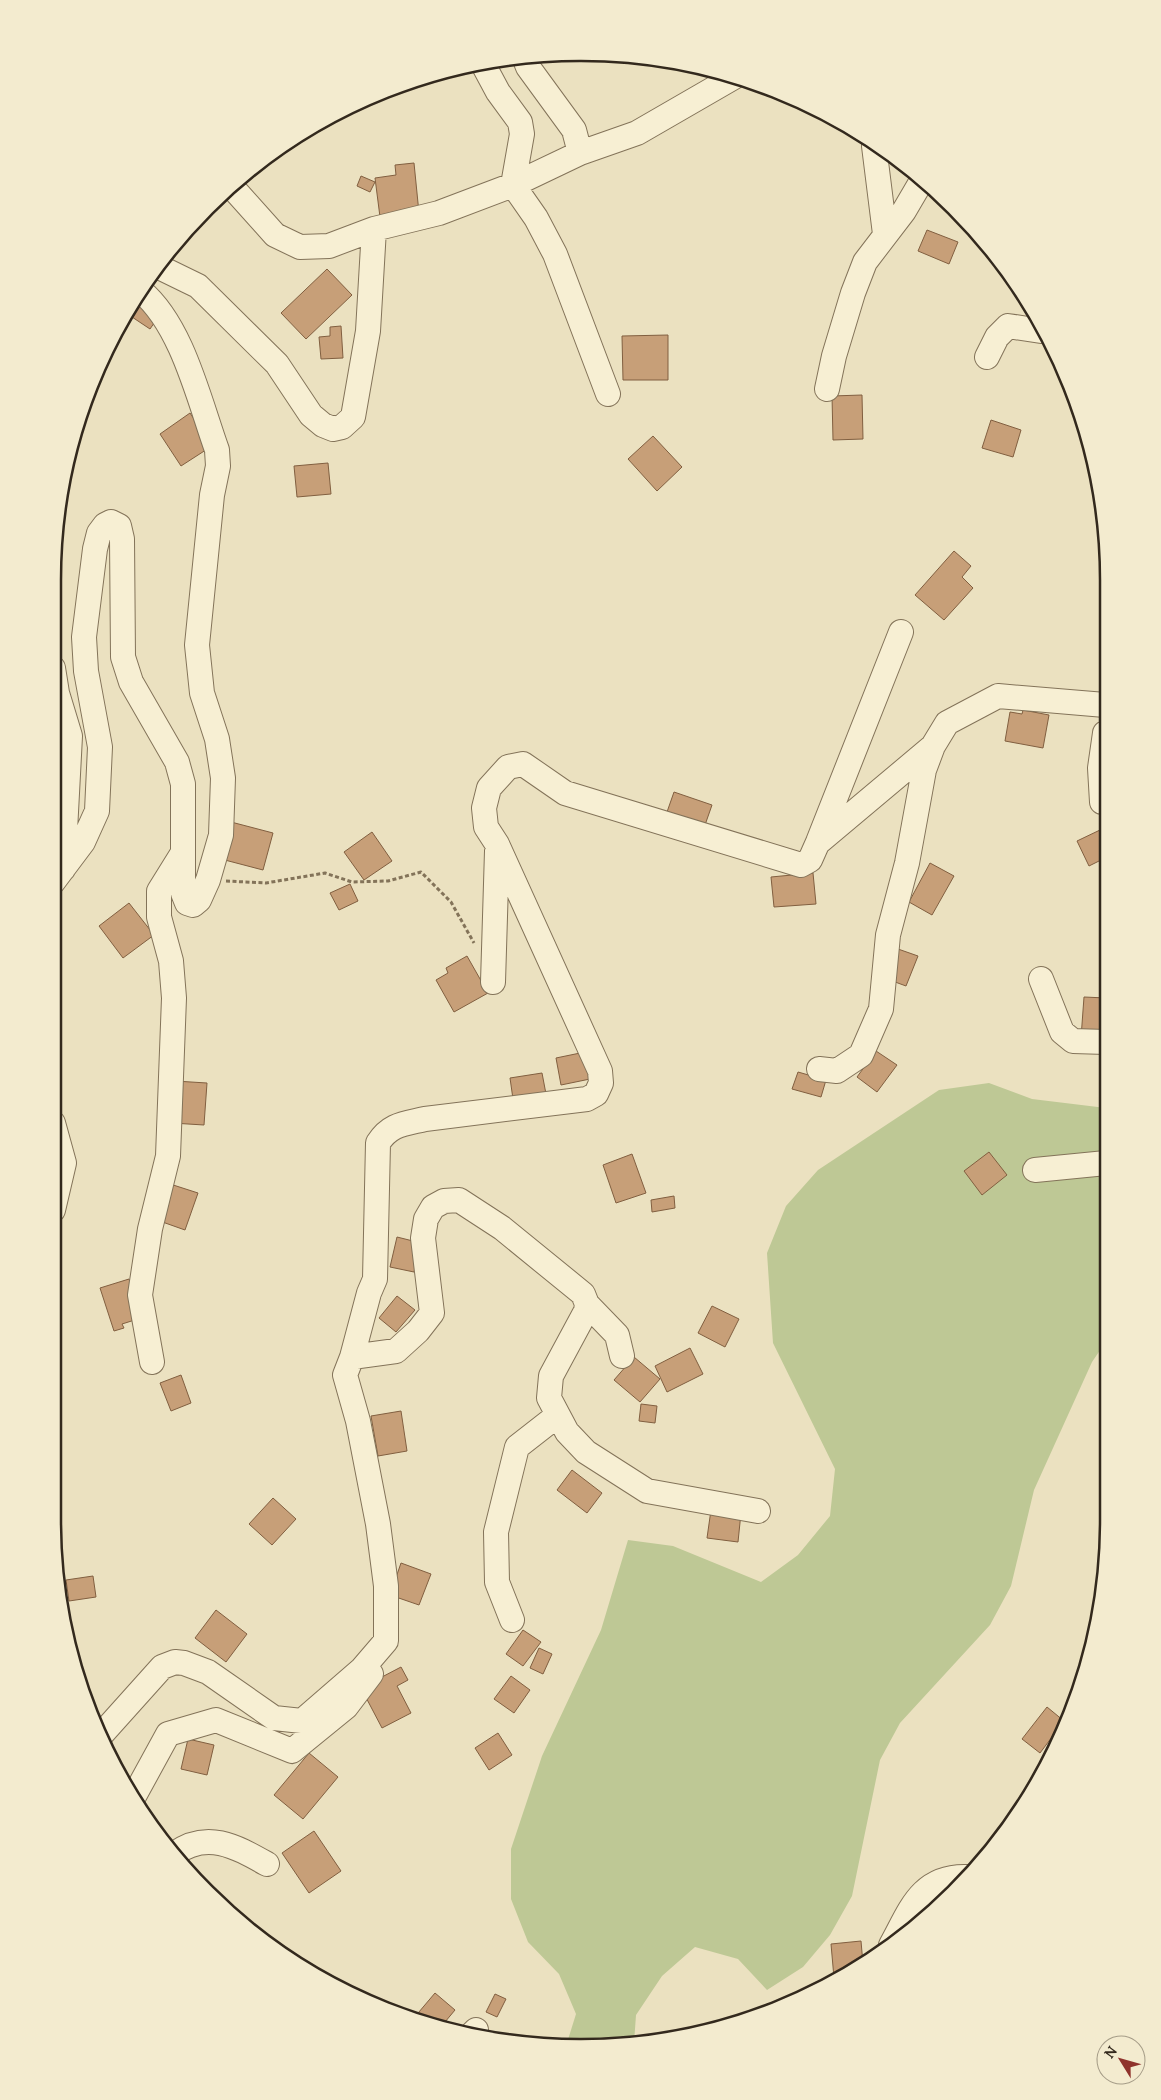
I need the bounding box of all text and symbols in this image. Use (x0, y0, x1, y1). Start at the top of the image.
north arrow (1096, 2035, 1146, 2085)
text: N (1100, 2042, 1121, 2062)

